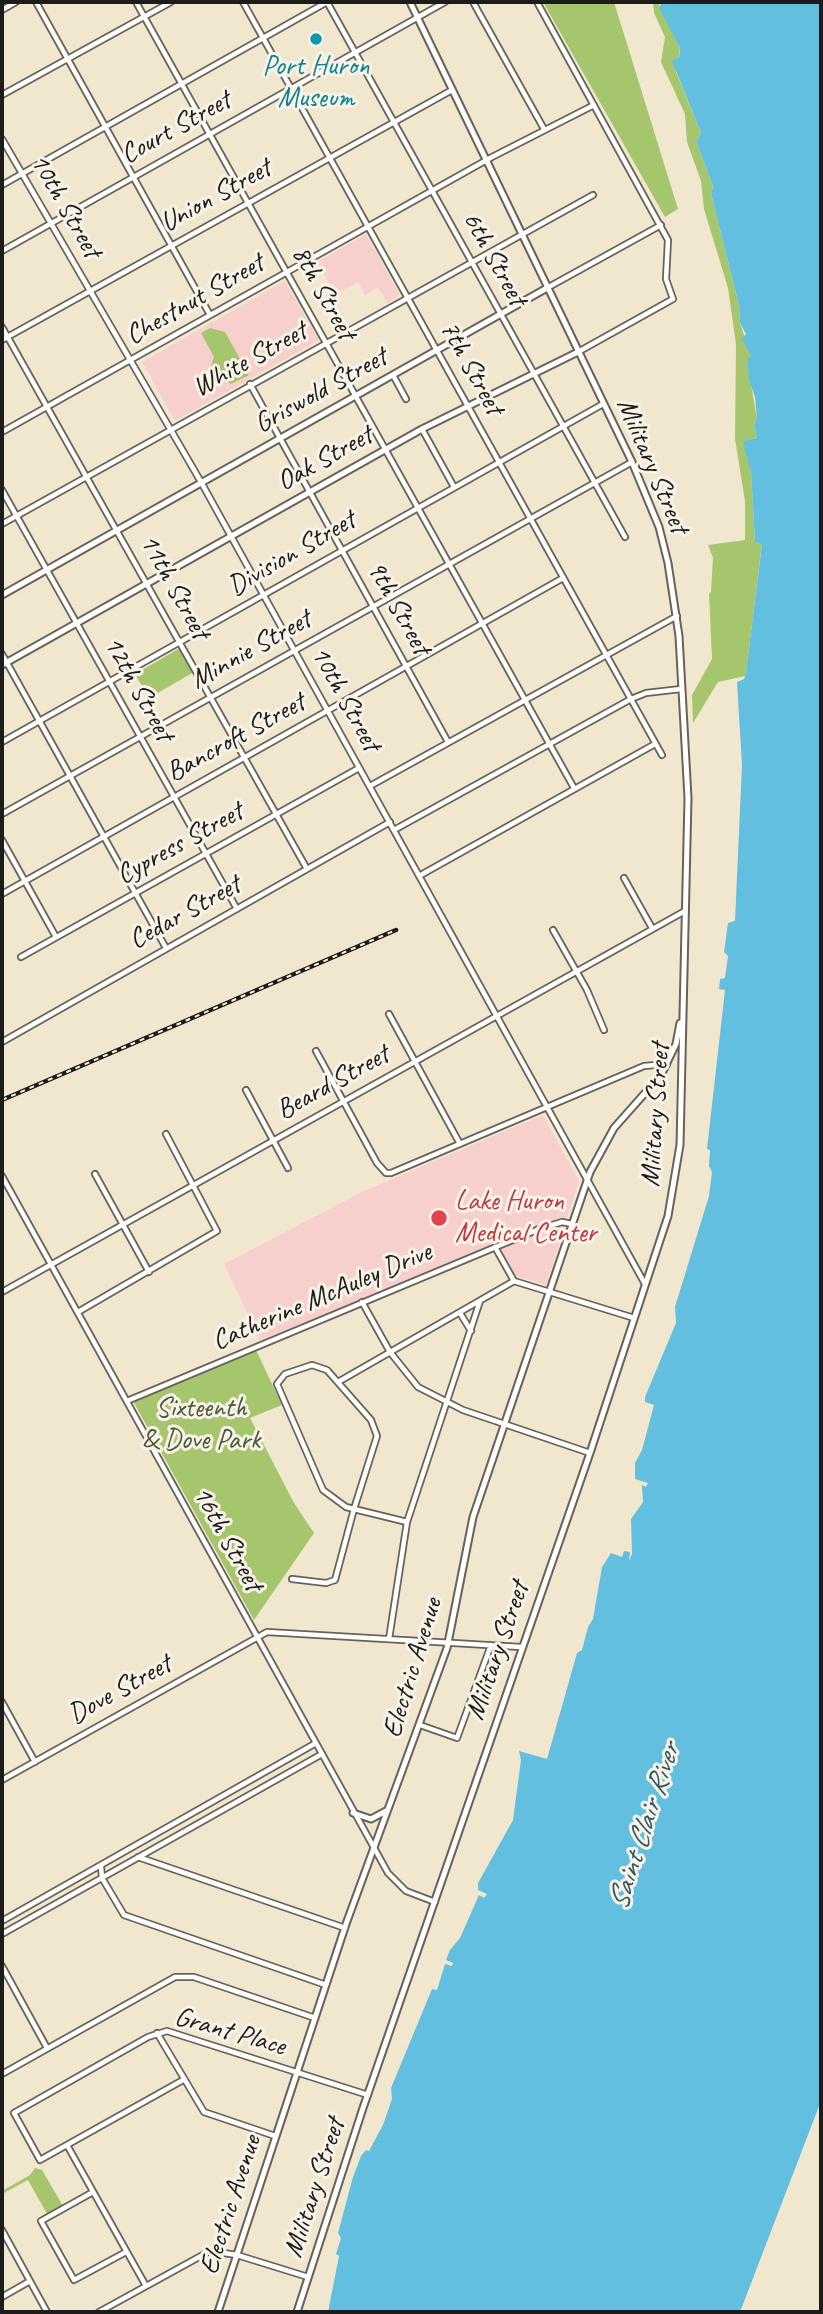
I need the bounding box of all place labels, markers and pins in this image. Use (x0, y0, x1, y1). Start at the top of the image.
marker: Port Huron Museum (308, 31, 324, 47)
place label: Port Huron Museum (263, 50, 369, 116)
place label: Lake Huron Medical Center (455, 1185, 597, 1251)
marker: Lake Huron Medical Center (429, 1208, 449, 1228)

